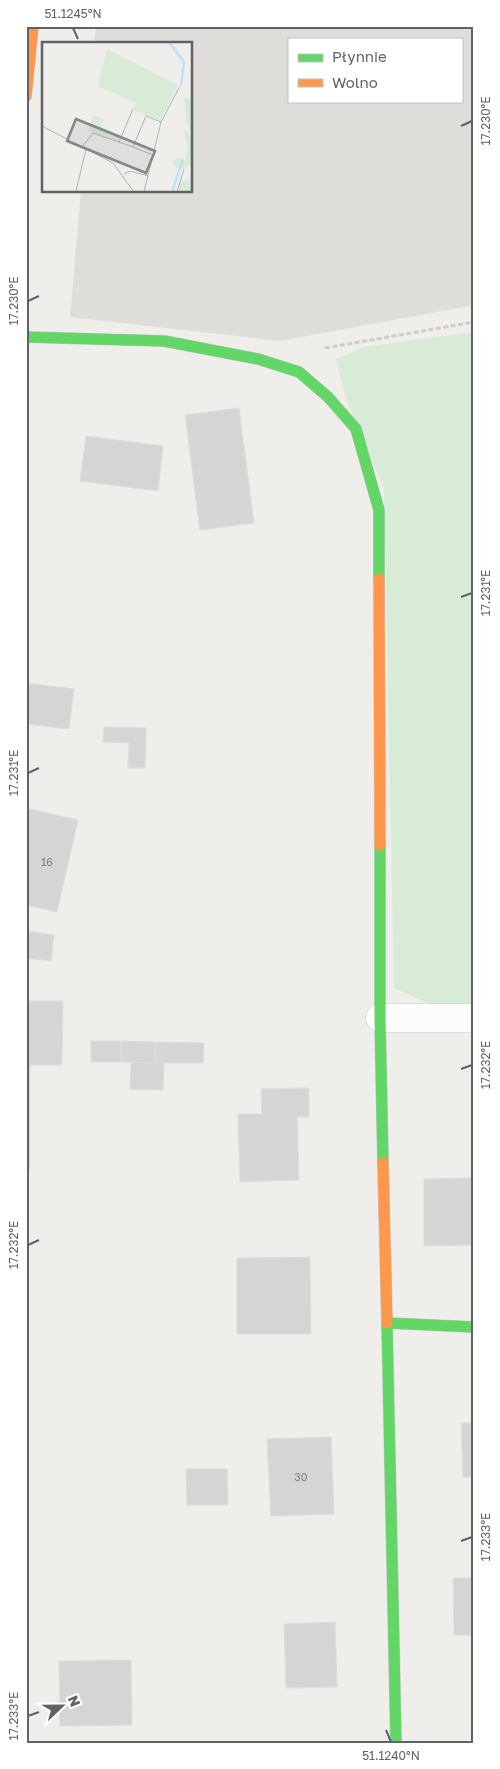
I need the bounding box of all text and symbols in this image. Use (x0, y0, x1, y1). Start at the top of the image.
text: 51.1245°N (44, 6, 102, 21)
legend (288, 38, 462, 102)
inset map (42, 42, 192, 192)
text: Płynnie (332, 47, 387, 65)
text: Wolno (332, 73, 378, 91)
text: 17.230°E (478, 96, 493, 146)
text: 17.230°E (6, 276, 21, 326)
text: 17.231°E (478, 570, 493, 616)
text: 17.231°E (6, 750, 21, 796)
house number: 16 (41, 855, 53, 868)
text: 17.232°E (478, 1041, 493, 1089)
text: 17.232°E (6, 1221, 21, 1269)
house number: 30 (294, 1470, 308, 1483)
text: 17.233°E (478, 1513, 493, 1561)
north arrow (38, 1682, 88, 1732)
text: 17.233°E (6, 1692, 21, 1740)
text: N (65, 1693, 84, 1709)
text: 51.1240°N (362, 1748, 420, 1763)

